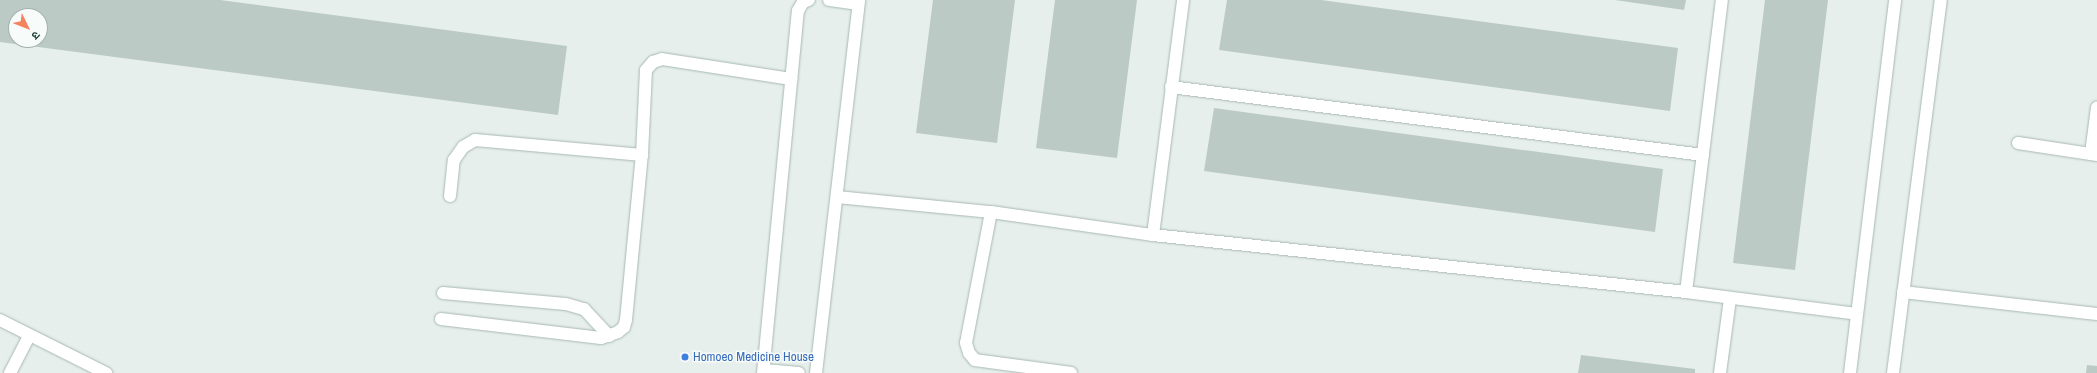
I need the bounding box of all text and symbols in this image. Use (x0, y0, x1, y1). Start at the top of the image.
north arrow (8, 8, 48, 48)
text: उ (29, 28, 43, 43)
place label: Homoeo Medicine House (693, 349, 814, 365)
marker: Homoeo Medicine House (680, 352, 690, 362)

